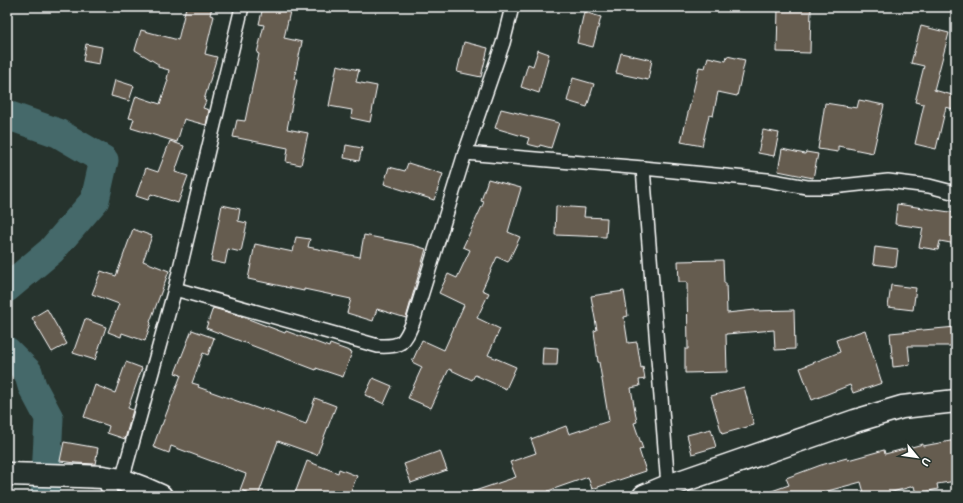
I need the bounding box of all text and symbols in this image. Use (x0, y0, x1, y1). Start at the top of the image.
north arrow (897, 437, 937, 477)
text: U (918, 455, 933, 468)

